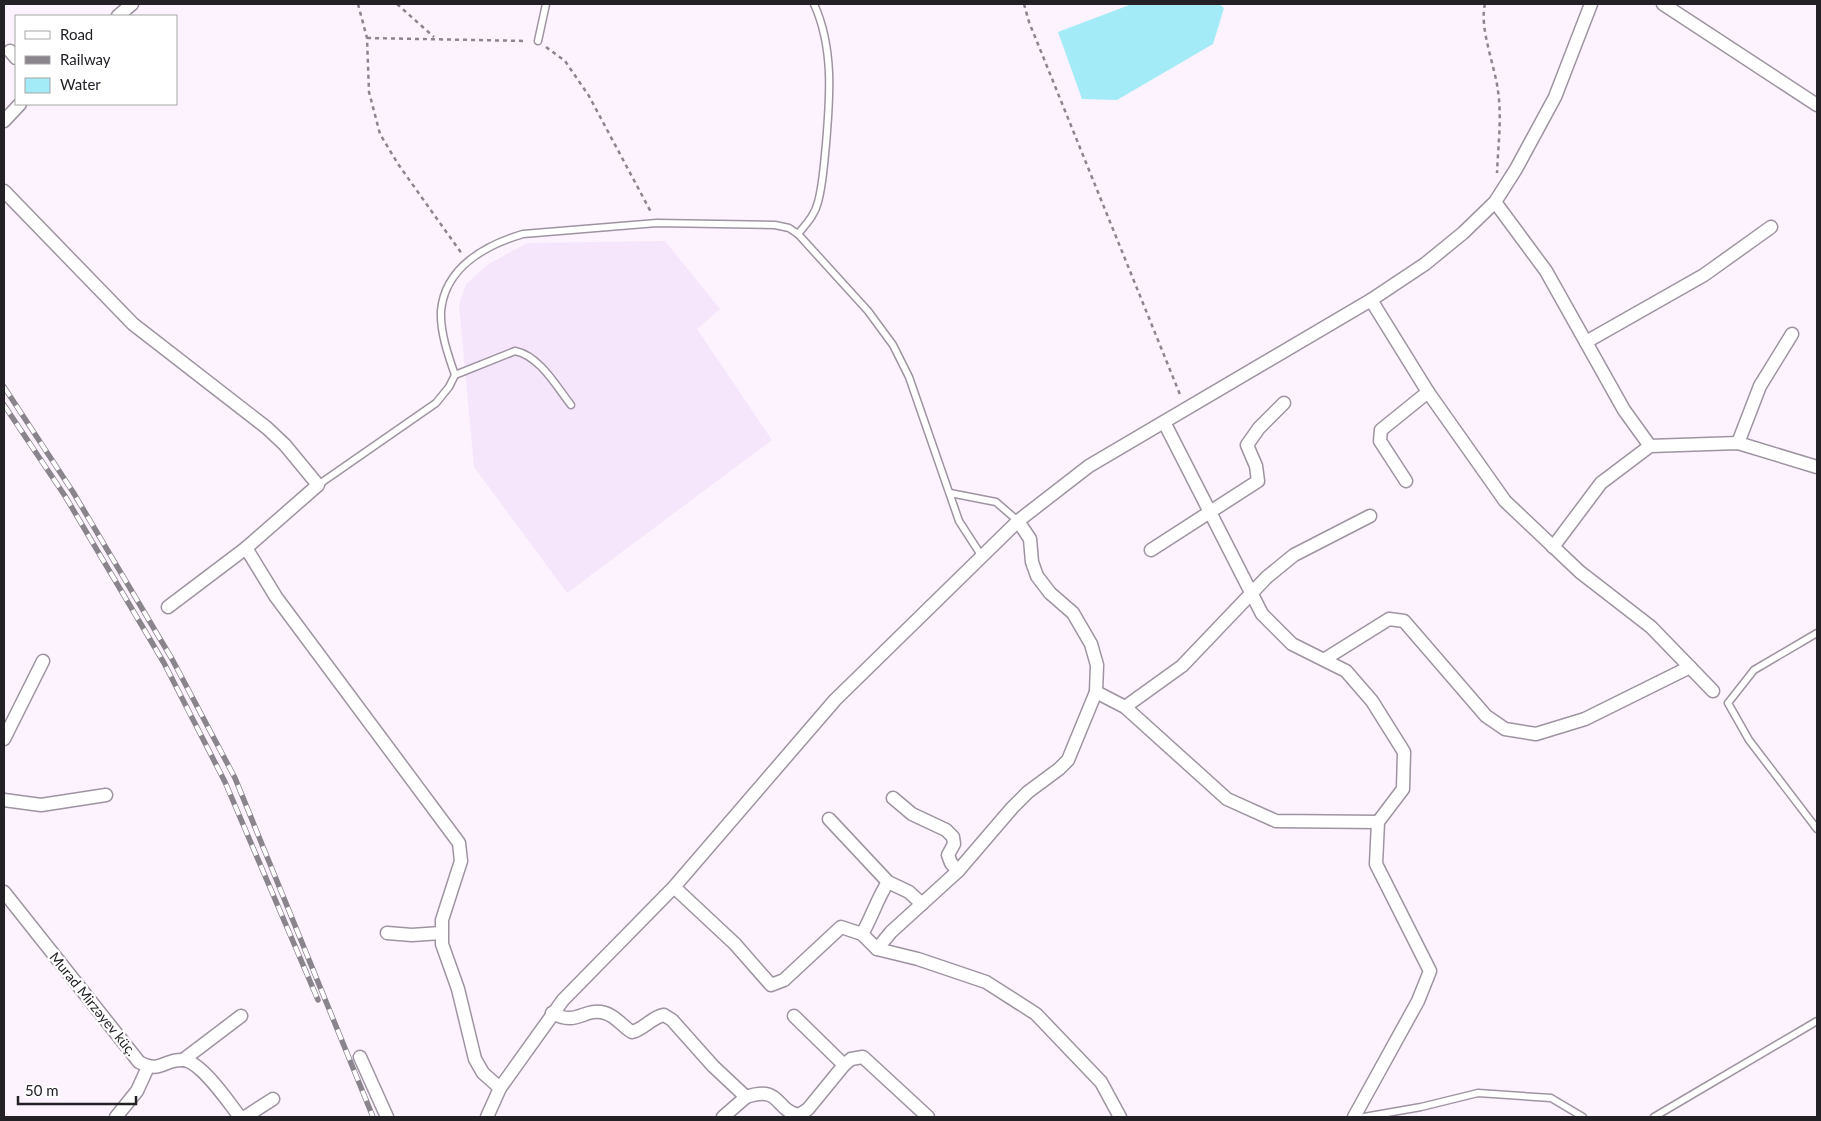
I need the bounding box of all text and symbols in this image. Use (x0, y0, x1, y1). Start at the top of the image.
legend (15, 15, 178, 105)
text: Road (60, 25, 93, 43)
text: Railway (60, 50, 111, 68)
text: Water (60, 75, 101, 93)
street label: Murad Mirzəyev küç. (46, 948, 140, 1059)
scale bar (18, 1074, 135, 1106)
text: 50 m (25, 1081, 59, 1099)

